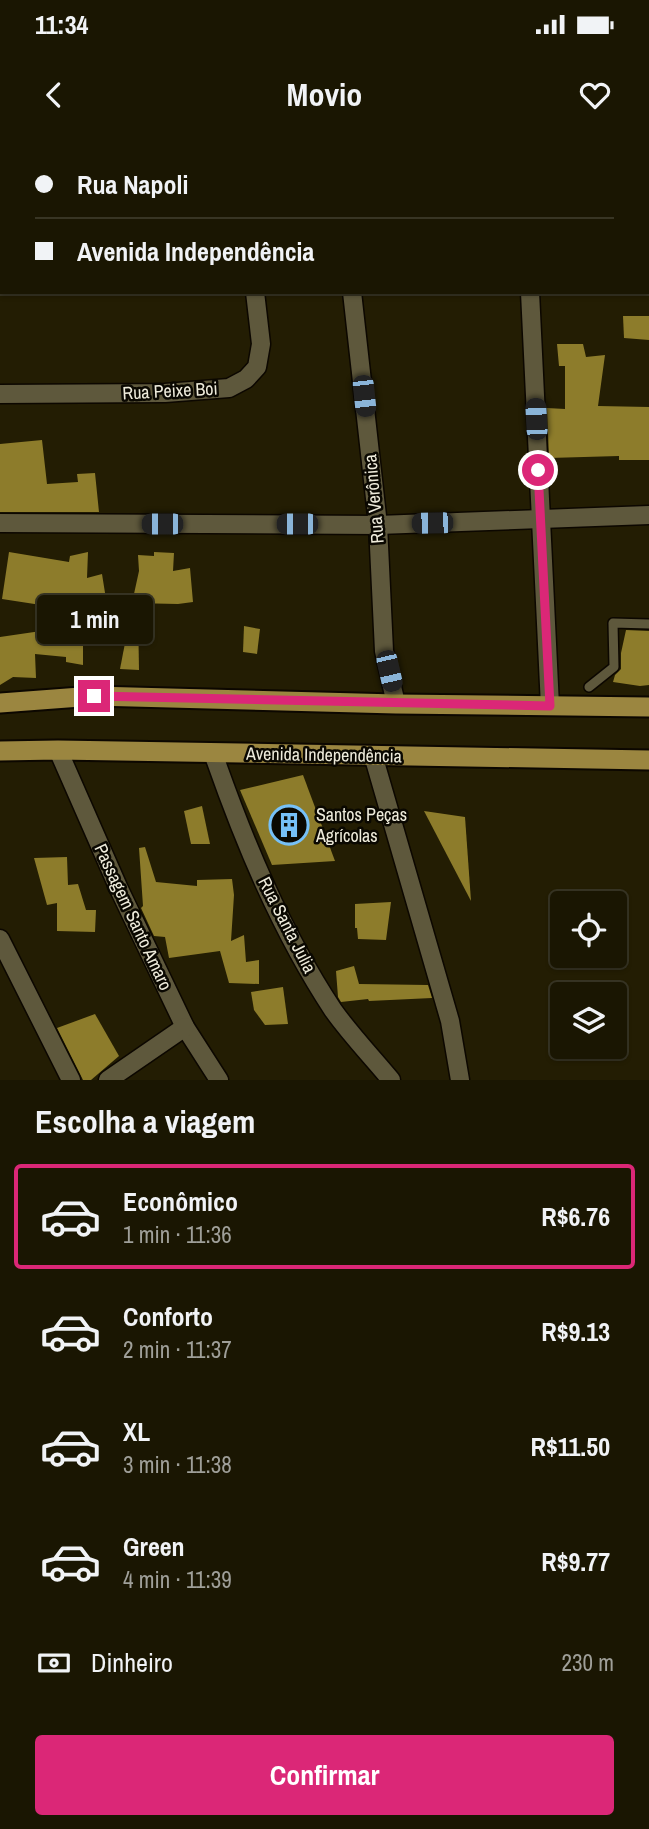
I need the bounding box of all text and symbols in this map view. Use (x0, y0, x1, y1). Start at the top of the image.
text: 11:34 (35, 7, 88, 42)
text: Movio (287, 73, 362, 116)
icon: back (35, 76, 73, 114)
icon: heart (576, 76, 614, 114)
text: Rua Napoli (77, 167, 188, 202)
text: Avenida Independência (77, 234, 314, 269)
car (352, 374, 377, 418)
street label: Rua Peixe Boi (122, 376, 218, 405)
car (525, 397, 548, 441)
street label: Rua Verônica (357, 453, 390, 545)
route start (522, 454, 554, 486)
car (411, 512, 454, 534)
car (142, 514, 184, 535)
car (277, 514, 319, 535)
callout: 1 min (36, 594, 152, 644)
text: 1 min (70, 604, 120, 635)
car (375, 648, 404, 694)
route end (78, 680, 110, 712)
street label: Avenida Independência (245, 741, 402, 768)
place label: Santos Peças Agrícolas (315, 802, 407, 848)
building icon: Santos Peças Agrícolas (268, 804, 310, 846)
street label: Passagem Santo Amaro (88, 839, 178, 994)
street label: Rua Santa Julia (252, 872, 322, 977)
map controls (550, 891, 627, 1059)
button: locate (550, 891, 627, 968)
button: layers (550, 982, 627, 1059)
text: Escolha a viagem (35, 1100, 255, 1143)
text: Econômico (123, 1184, 238, 1219)
icon: car (39, 1185, 102, 1248)
text: R$6.76 (541, 1199, 610, 1234)
text: 1 min · 11:36 (123, 1219, 232, 1250)
text: Conforto (123, 1299, 213, 1334)
icon: car (39, 1300, 102, 1363)
text: R$9.13 (541, 1314, 610, 1349)
text: 2 min · 11:37 (123, 1334, 232, 1365)
text: XL (123, 1414, 150, 1449)
icon: car (39, 1415, 102, 1478)
text: R$11.50 (531, 1429, 610, 1464)
text: 3 min · 11:38 (123, 1449, 232, 1480)
text: Green (123, 1529, 185, 1564)
icon: car (39, 1530, 102, 1593)
text: R$9.77 (541, 1544, 610, 1579)
text: 4 min · 11:39 (123, 1564, 232, 1595)
icon: cash (35, 1644, 73, 1682)
text: Dinheiro (91, 1645, 173, 1680)
text: 230 m (562, 1647, 614, 1678)
button: Confirmar (35, 1735, 614, 1815)

